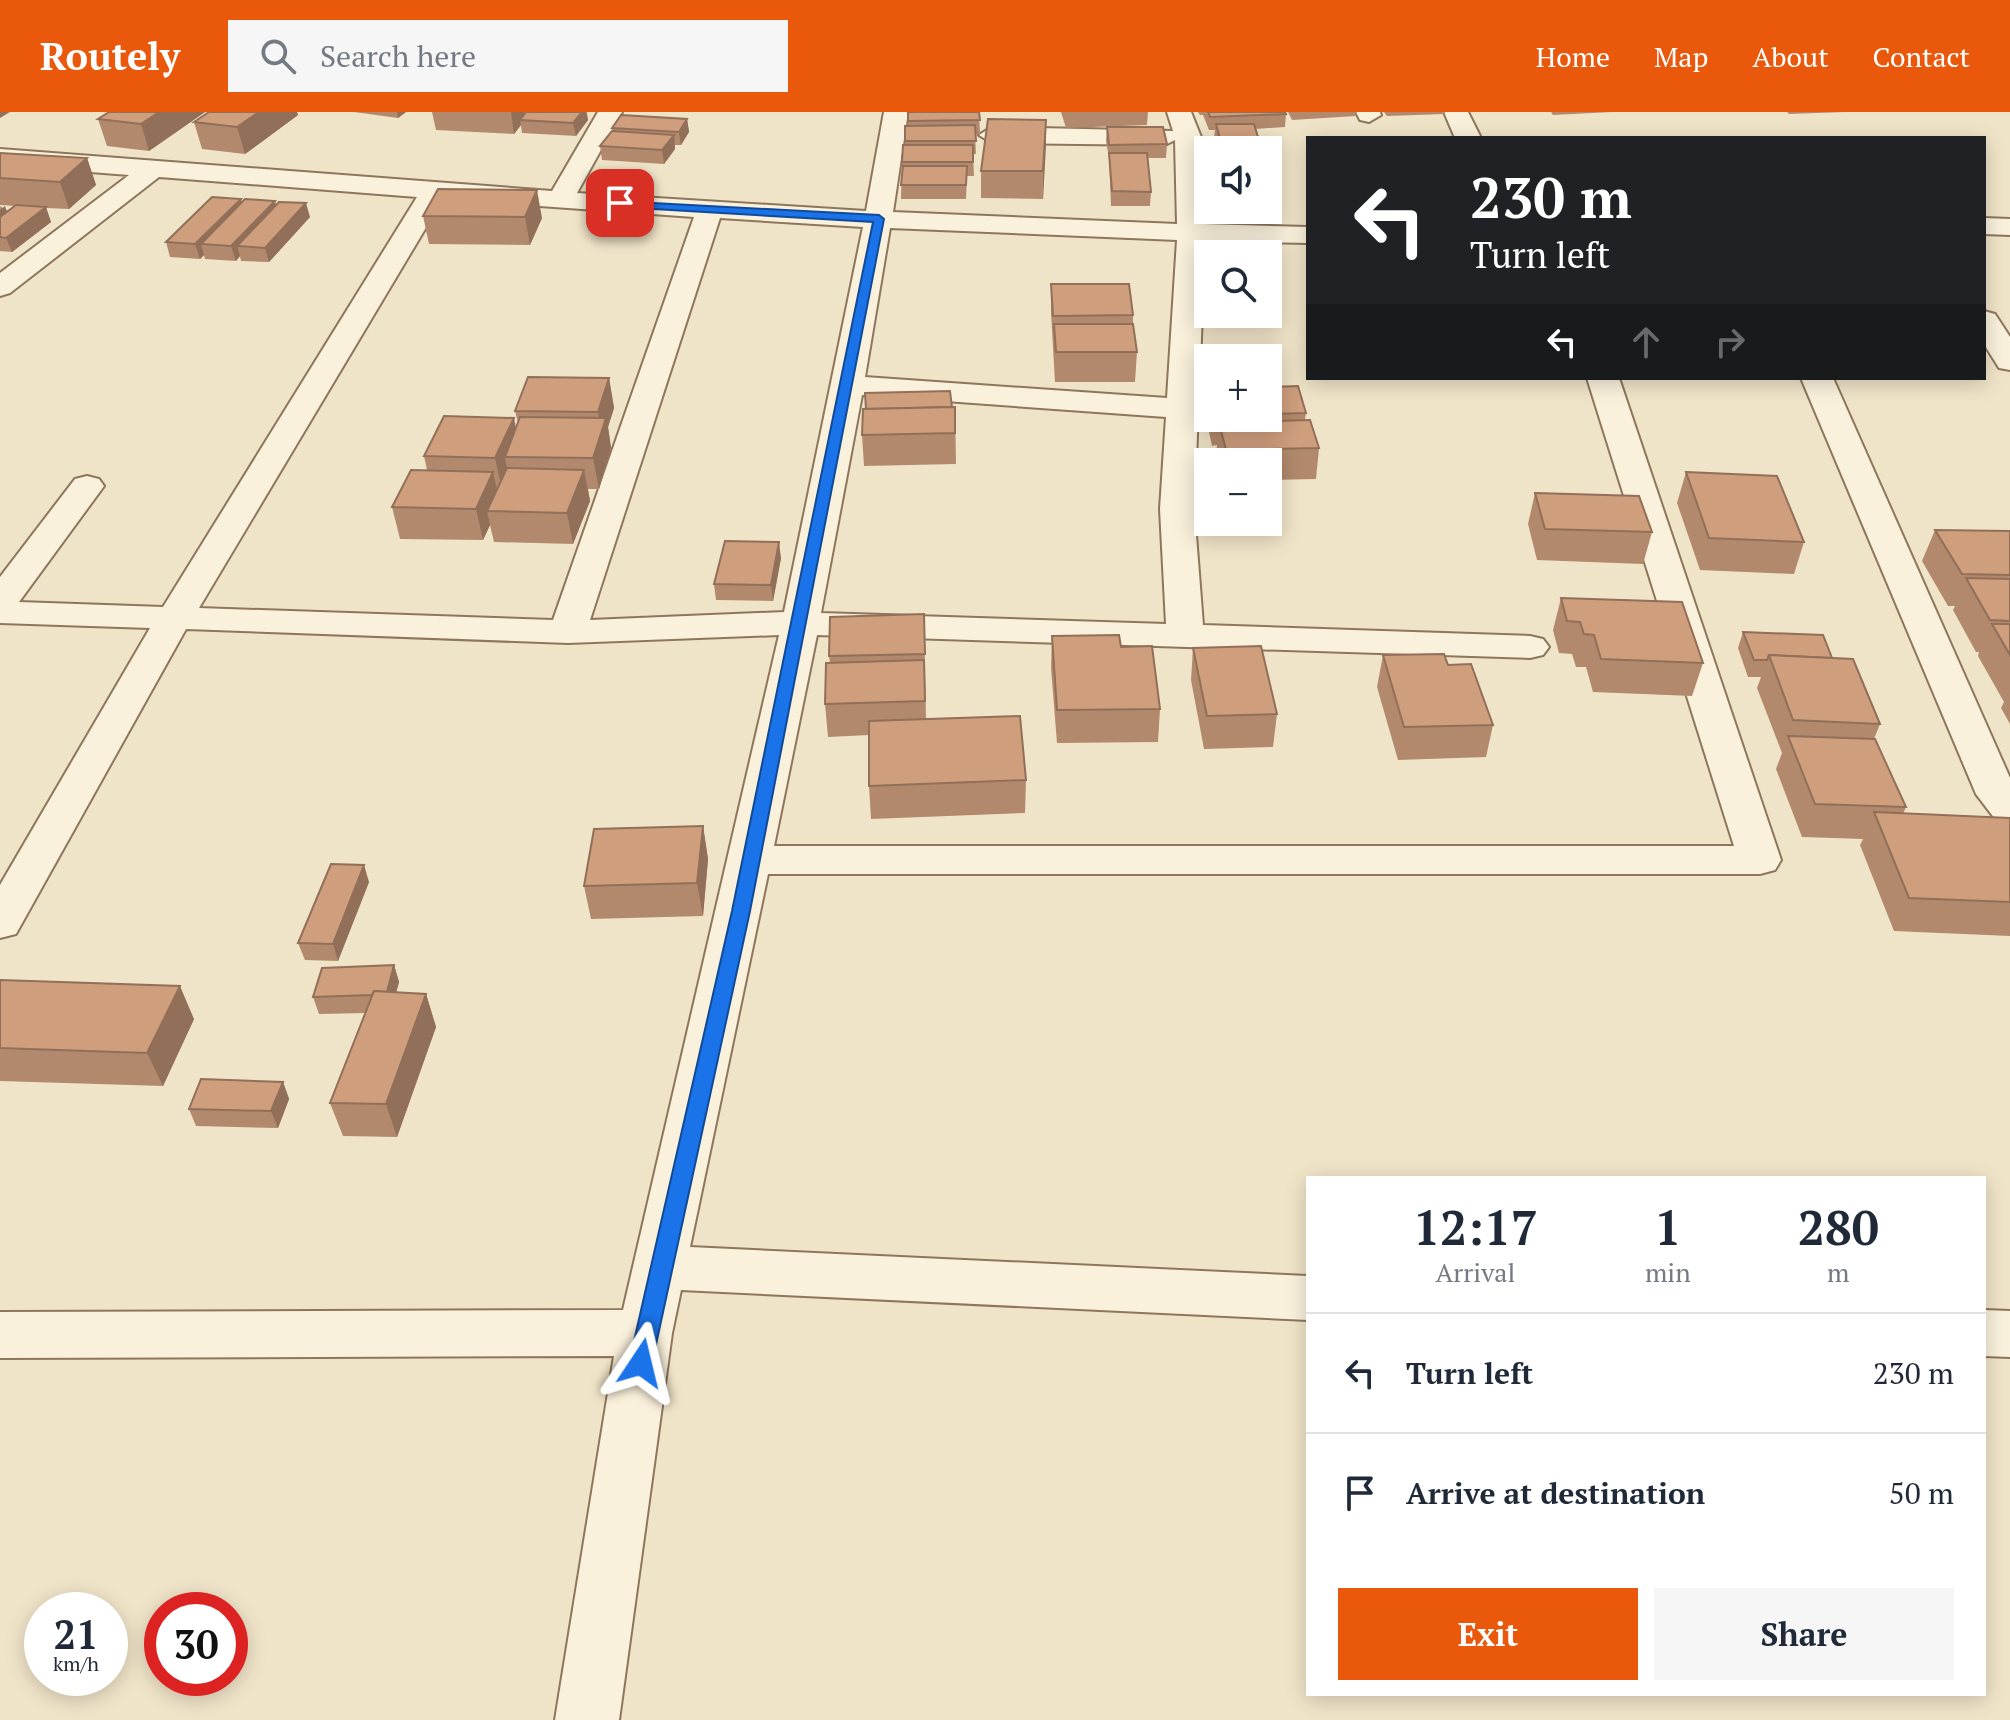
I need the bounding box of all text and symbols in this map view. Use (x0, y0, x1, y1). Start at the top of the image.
search box (228, 20, 788, 92)
text: Routely (40, 31, 180, 81)
icon: search (256, 34, 300, 78)
text: Search here (320, 36, 476, 76)
text: Home (1536, 38, 1610, 75)
text: Map (1654, 38, 1708, 75)
text: About (1752, 38, 1829, 75)
text: Contact (1873, 38, 1970, 75)
map controls (1194, 136, 1282, 536)
button: sound (1194, 136, 1282, 224)
text: 230 m (1470, 160, 1632, 234)
icon: left (1338, 168, 1442, 272)
pin (586, 169, 654, 237)
icon: arrive (598, 181, 642, 225)
text: Turn left (1470, 231, 1610, 278)
button: search (1194, 240, 1282, 328)
icon: left (1540, 320, 1584, 364)
icon: ahead (1624, 320, 1668, 364)
icon: right (1708, 320, 1752, 364)
button: + (1194, 344, 1282, 432)
button: − (1194, 448, 1282, 536)
text: 12:17 (1413, 1195, 1538, 1259)
text: 1 (1654, 1195, 1681, 1259)
text: 280 (1798, 1195, 1879, 1259)
text: Arrival (1436, 1255, 1515, 1289)
text: min (1645, 1255, 1691, 1289)
text: m (1827, 1255, 1850, 1289)
position arrow (599, 1321, 683, 1405)
icon: left (1338, 1351, 1382, 1395)
text: Turn left (1406, 1353, 1533, 1393)
text: 230 m (1873, 1353, 1954, 1393)
icon: arrive (1338, 1471, 1382, 1515)
text: Arrive at destination (1406, 1473, 1705, 1513)
text: 50 m (1889, 1473, 1954, 1513)
button: Exit (1338, 1588, 1638, 1680)
button: Share (1654, 1588, 1954, 1680)
speed limit sign: 30 (144, 1592, 248, 1696)
text: 21 (53, 1607, 99, 1660)
text: km/h (53, 1650, 99, 1677)

